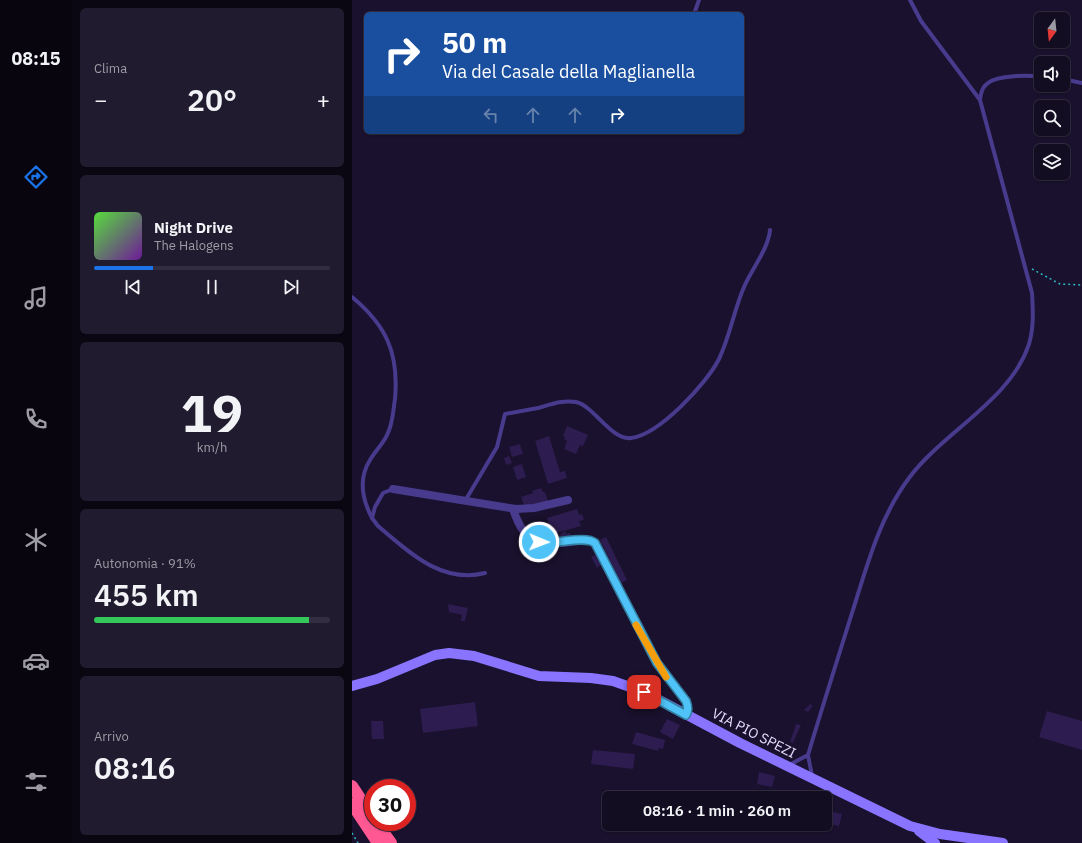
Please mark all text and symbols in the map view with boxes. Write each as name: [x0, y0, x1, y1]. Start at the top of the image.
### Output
north arrow: [1034, 12, 1070, 48]
map controls: [1034, 12, 1070, 180]
text: 50 m: [442, 24, 507, 61]
icon: right: [376, 28, 428, 80]
text: 08:15: [11, 47, 61, 70]
button: sound: [1034, 56, 1070, 92]
text: Clima: [94, 60, 127, 77]
text: Via del Casale della Maglianella: [442, 60, 695, 83]
text: 20°: [187, 80, 237, 119]
text: −: [94, 85, 107, 114]
text: +: [317, 85, 330, 114]
button: search: [1034, 100, 1070, 136]
icon: left: [480, 104, 502, 126]
icon: ahead: [522, 104, 544, 126]
icon: ahead: [564, 104, 586, 126]
icon: right: [606, 104, 628, 126]
button: layers: [1034, 144, 1070, 180]
icon: directions: [22, 163, 50, 191]
text: Night Drive: [154, 218, 233, 237]
text: The Halogens: [154, 237, 234, 254]
icon: previous: [122, 276, 144, 298]
icon: pause: [201, 276, 223, 298]
icon: next: [280, 276, 302, 298]
icon: music: [22, 284, 50, 312]
text: 19: [181, 379, 243, 446]
icon: phone: [22, 405, 50, 433]
text: km/h: [197, 439, 227, 456]
position arrow: [518, 521, 560, 563]
icon: climate: [22, 526, 50, 554]
text: Autonomia · 91%: [94, 555, 196, 572]
text: 455 km: [94, 575, 199, 614]
icon: car: [22, 647, 50, 675]
pin: [627, 675, 661, 709]
icon: arrive: [633, 681, 655, 703]
street label: VIA PIO SPEZI: [709, 704, 799, 762]
text: Arrivo: [94, 728, 129, 745]
text: 08:16: [94, 748, 176, 787]
icon: filters: [22, 768, 50, 796]
speed limit sign: 30: [364, 779, 416, 831]
text: 08:16 · 1 min · 260 m: [643, 801, 791, 820]

